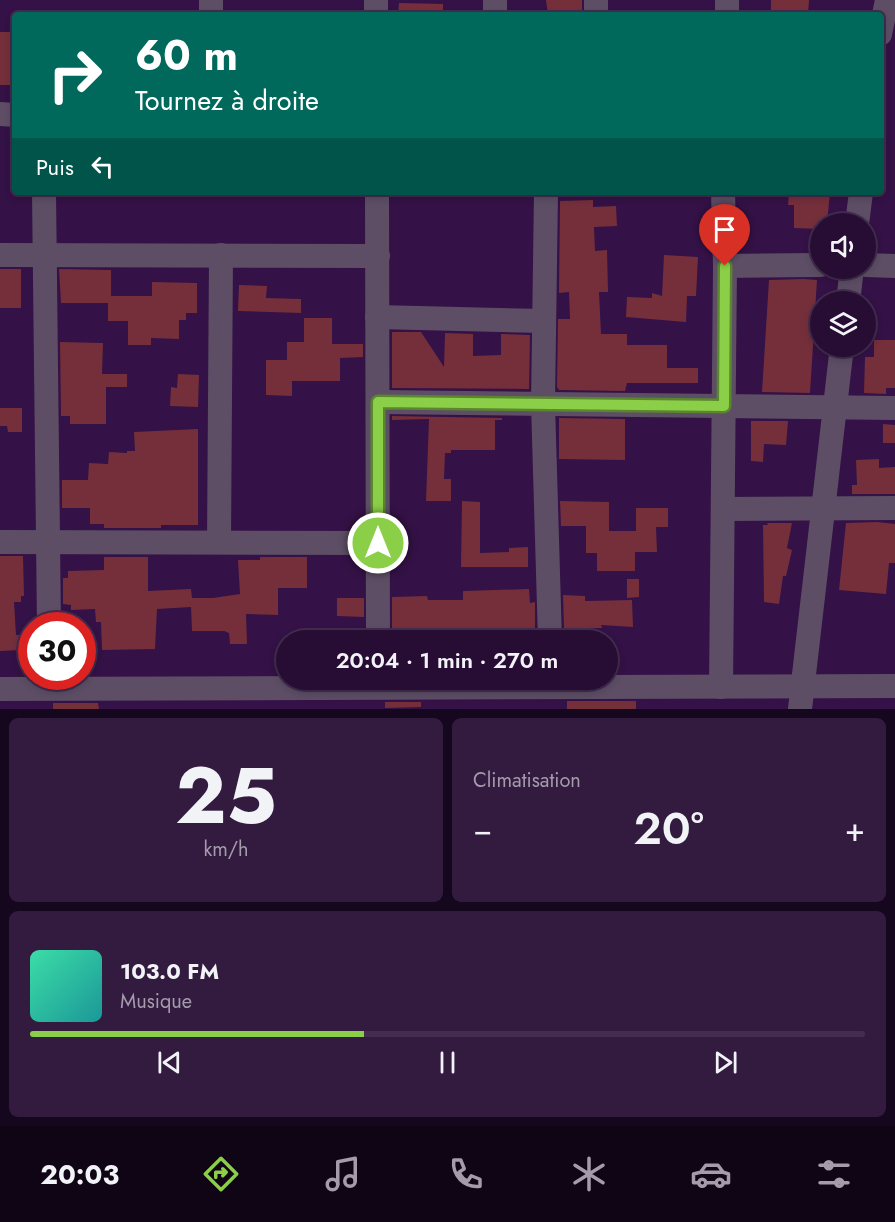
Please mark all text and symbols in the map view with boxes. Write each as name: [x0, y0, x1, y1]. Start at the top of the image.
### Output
text: 60 m: [135, 25, 238, 86]
icon: right: [36, 36, 114, 114]
text: Tournez à droite: [135, 81, 319, 120]
icon: left: [86, 150, 119, 183]
text: Puis: [36, 151, 74, 183]
pin: [699, 204, 750, 266]
icon: arrive: [708, 213, 741, 246]
map controls: [810, 213, 876, 357]
button: sound: [810, 213, 876, 279]
button: layers: [810, 291, 876, 357]
position arrow: [346, 511, 410, 575]
speed limit sign: 30: [18, 612, 96, 690]
text: 20:04 · 1 min · 270 m: [336, 644, 558, 676]
text: 25: [175, 740, 277, 852]
text: Climatisation: [473, 766, 581, 795]
text: 20°: [633, 796, 704, 861]
text: −: [473, 806, 492, 853]
text: +: [845, 806, 865, 853]
text: km/h: [203, 835, 249, 864]
text: 103.0 FM: [120, 955, 219, 987]
text: Musique: [120, 987, 192, 1016]
icon: previous: [153, 1046, 186, 1079]
icon: pause: [431, 1046, 464, 1079]
icon: next: [709, 1046, 742, 1079]
icon: directions: [200, 1153, 242, 1195]
icon: music: [322, 1153, 364, 1195]
icon: phone: [445, 1153, 487, 1195]
icon: climate: [568, 1153, 610, 1195]
icon: car: [690, 1153, 732, 1195]
icon: filters: [813, 1153, 855, 1195]
text: 20:03: [40, 1155, 119, 1194]

